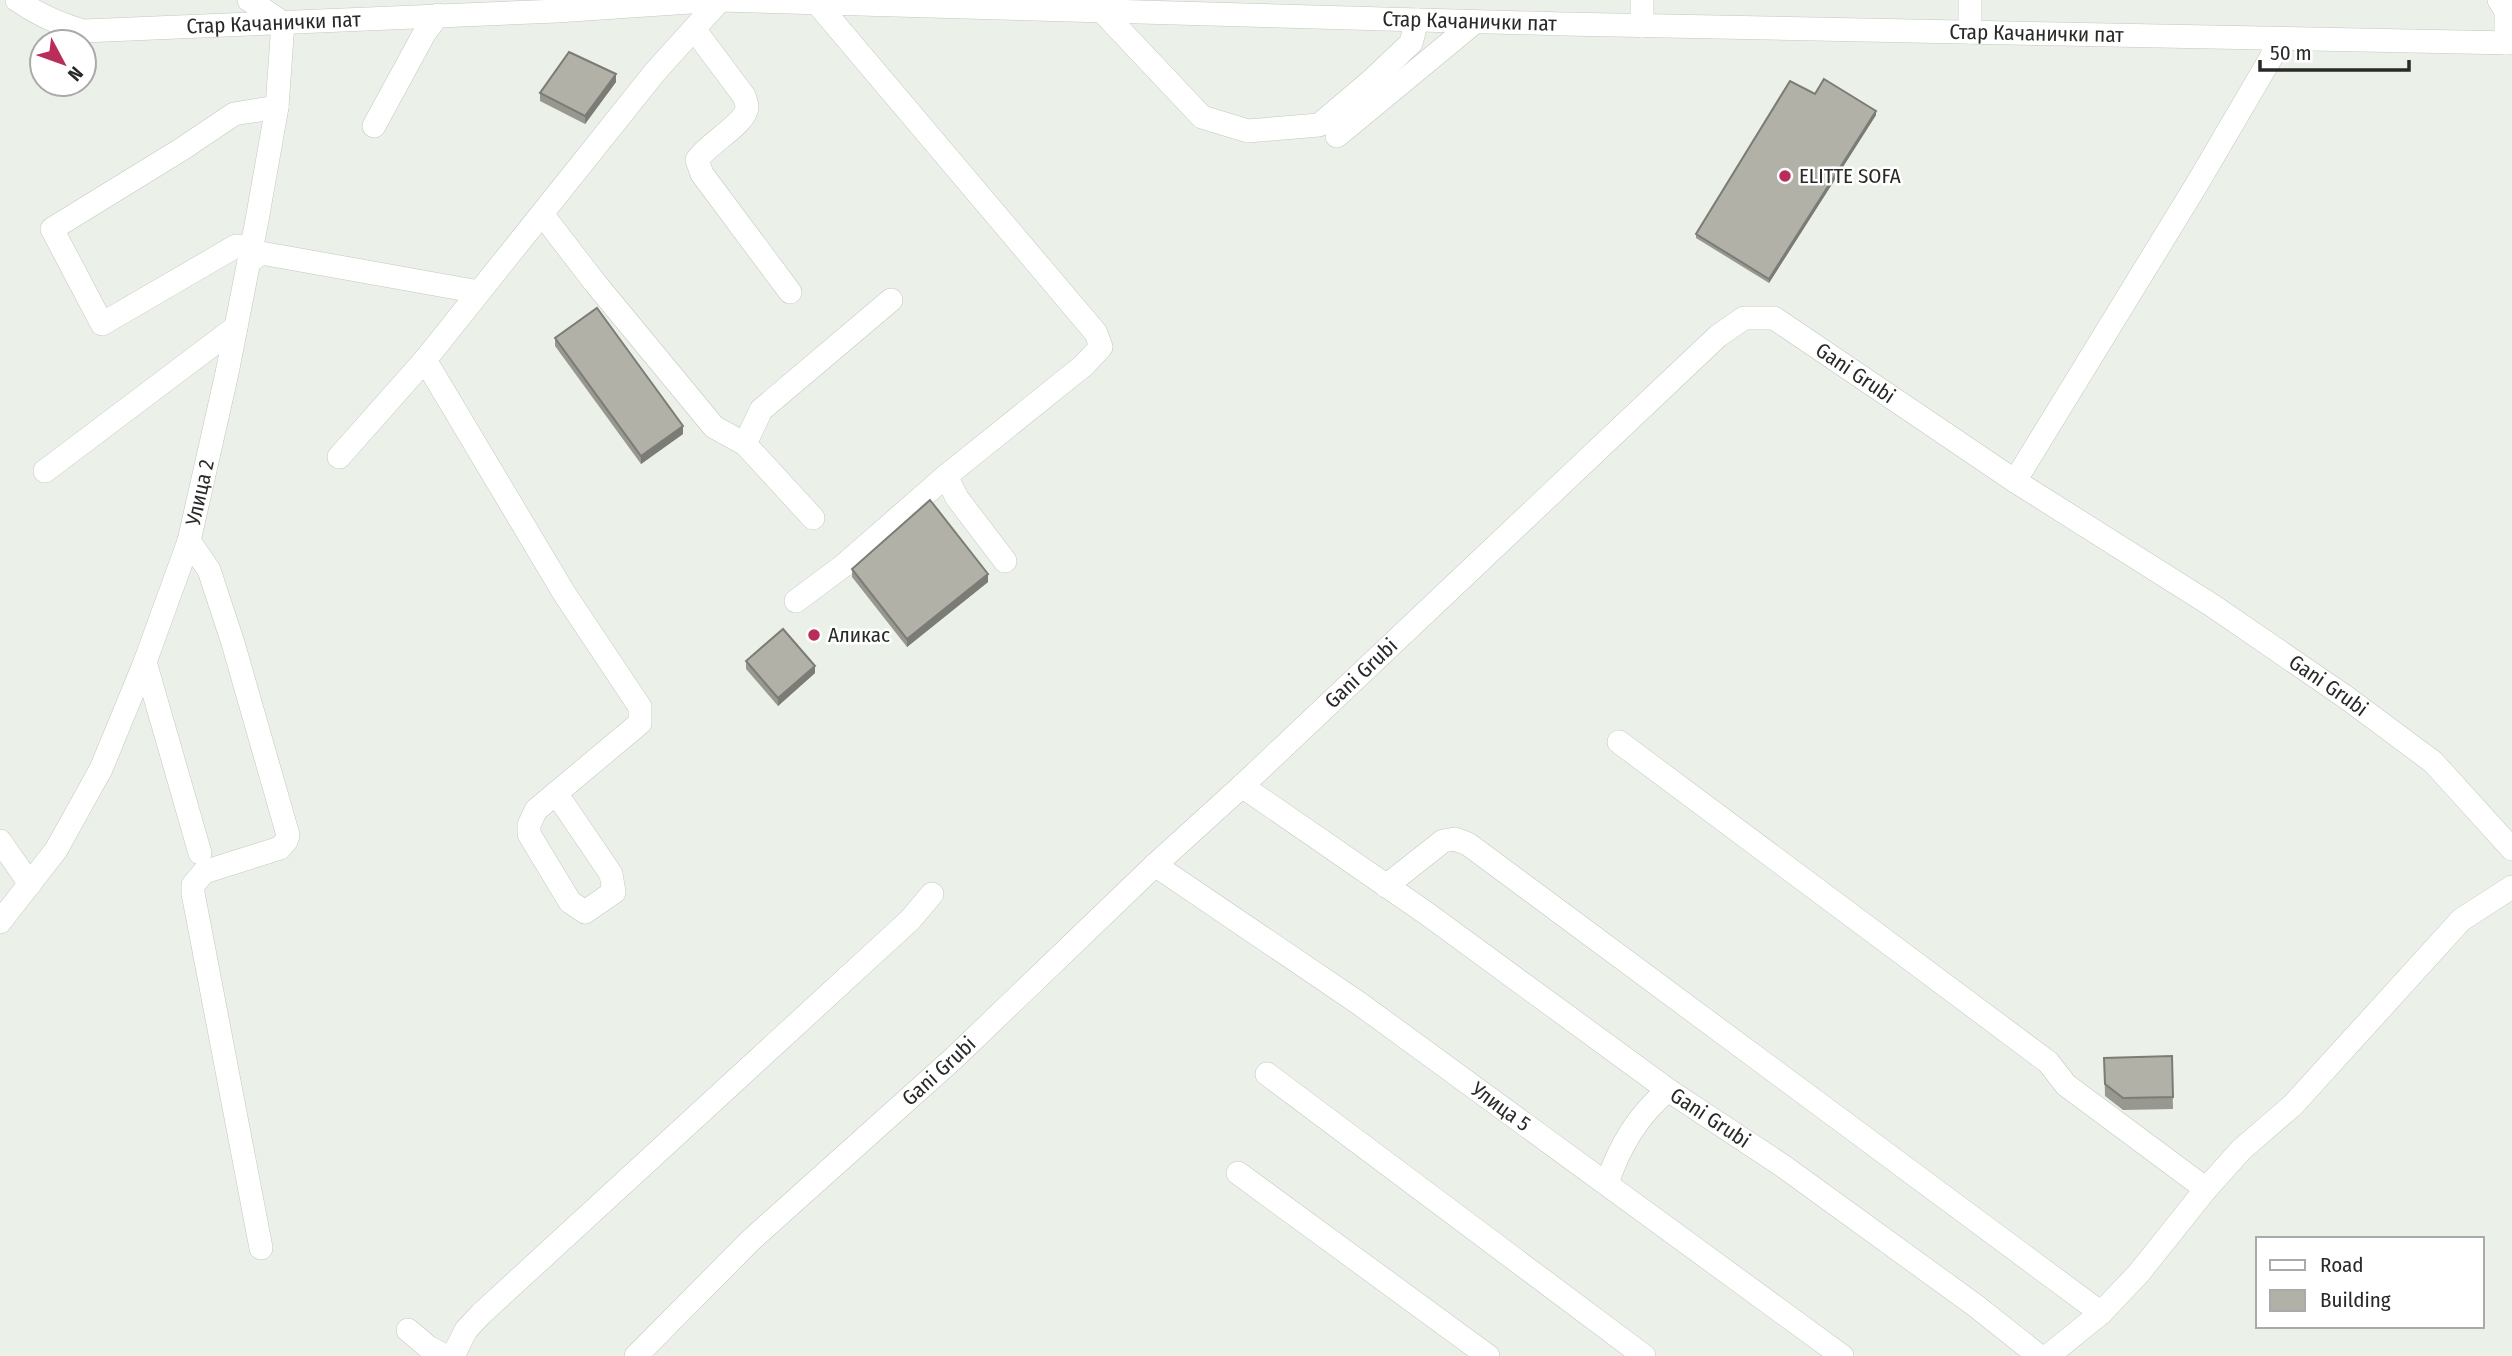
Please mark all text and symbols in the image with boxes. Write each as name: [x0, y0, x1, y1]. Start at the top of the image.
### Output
street label: Стар Качанички пат: [186, 6, 362, 40]
street label: Стар Качанички пат: [1382, 6, 1558, 37]
street label: Стар Качанички пат: [1949, 19, 2124, 48]
north arrow: [28, 28, 98, 98]
scale bar: [2260, 28, 2409, 72]
text: 50 m: [2270, 40, 2312, 66]
text: N: [63, 62, 88, 86]
place label: ELITTE SOFA: [1799, 163, 1901, 189]
marker: ELITTE SOFA: [1777, 168, 1793, 184]
street label: Gani Grubi: [1811, 337, 1900, 409]
street label: Улица 2: [180, 457, 220, 529]
place label: Аликас: [828, 622, 890, 648]
marker: Аликас: [806, 627, 822, 643]
street label: Gani Grubi: [1319, 633, 1403, 714]
street label: Gani Grubi: [2284, 649, 2373, 722]
street label: Gani Grubi: [897, 1031, 981, 1111]
street label: Улица 5: [1465, 1076, 1536, 1137]
street label: Gani Grubi: [1665, 1082, 1755, 1154]
legend: [2256, 1237, 2484, 1328]
text: Road: [2320, 1252, 2364, 1278]
text: Building: [2320, 1287, 2391, 1313]

